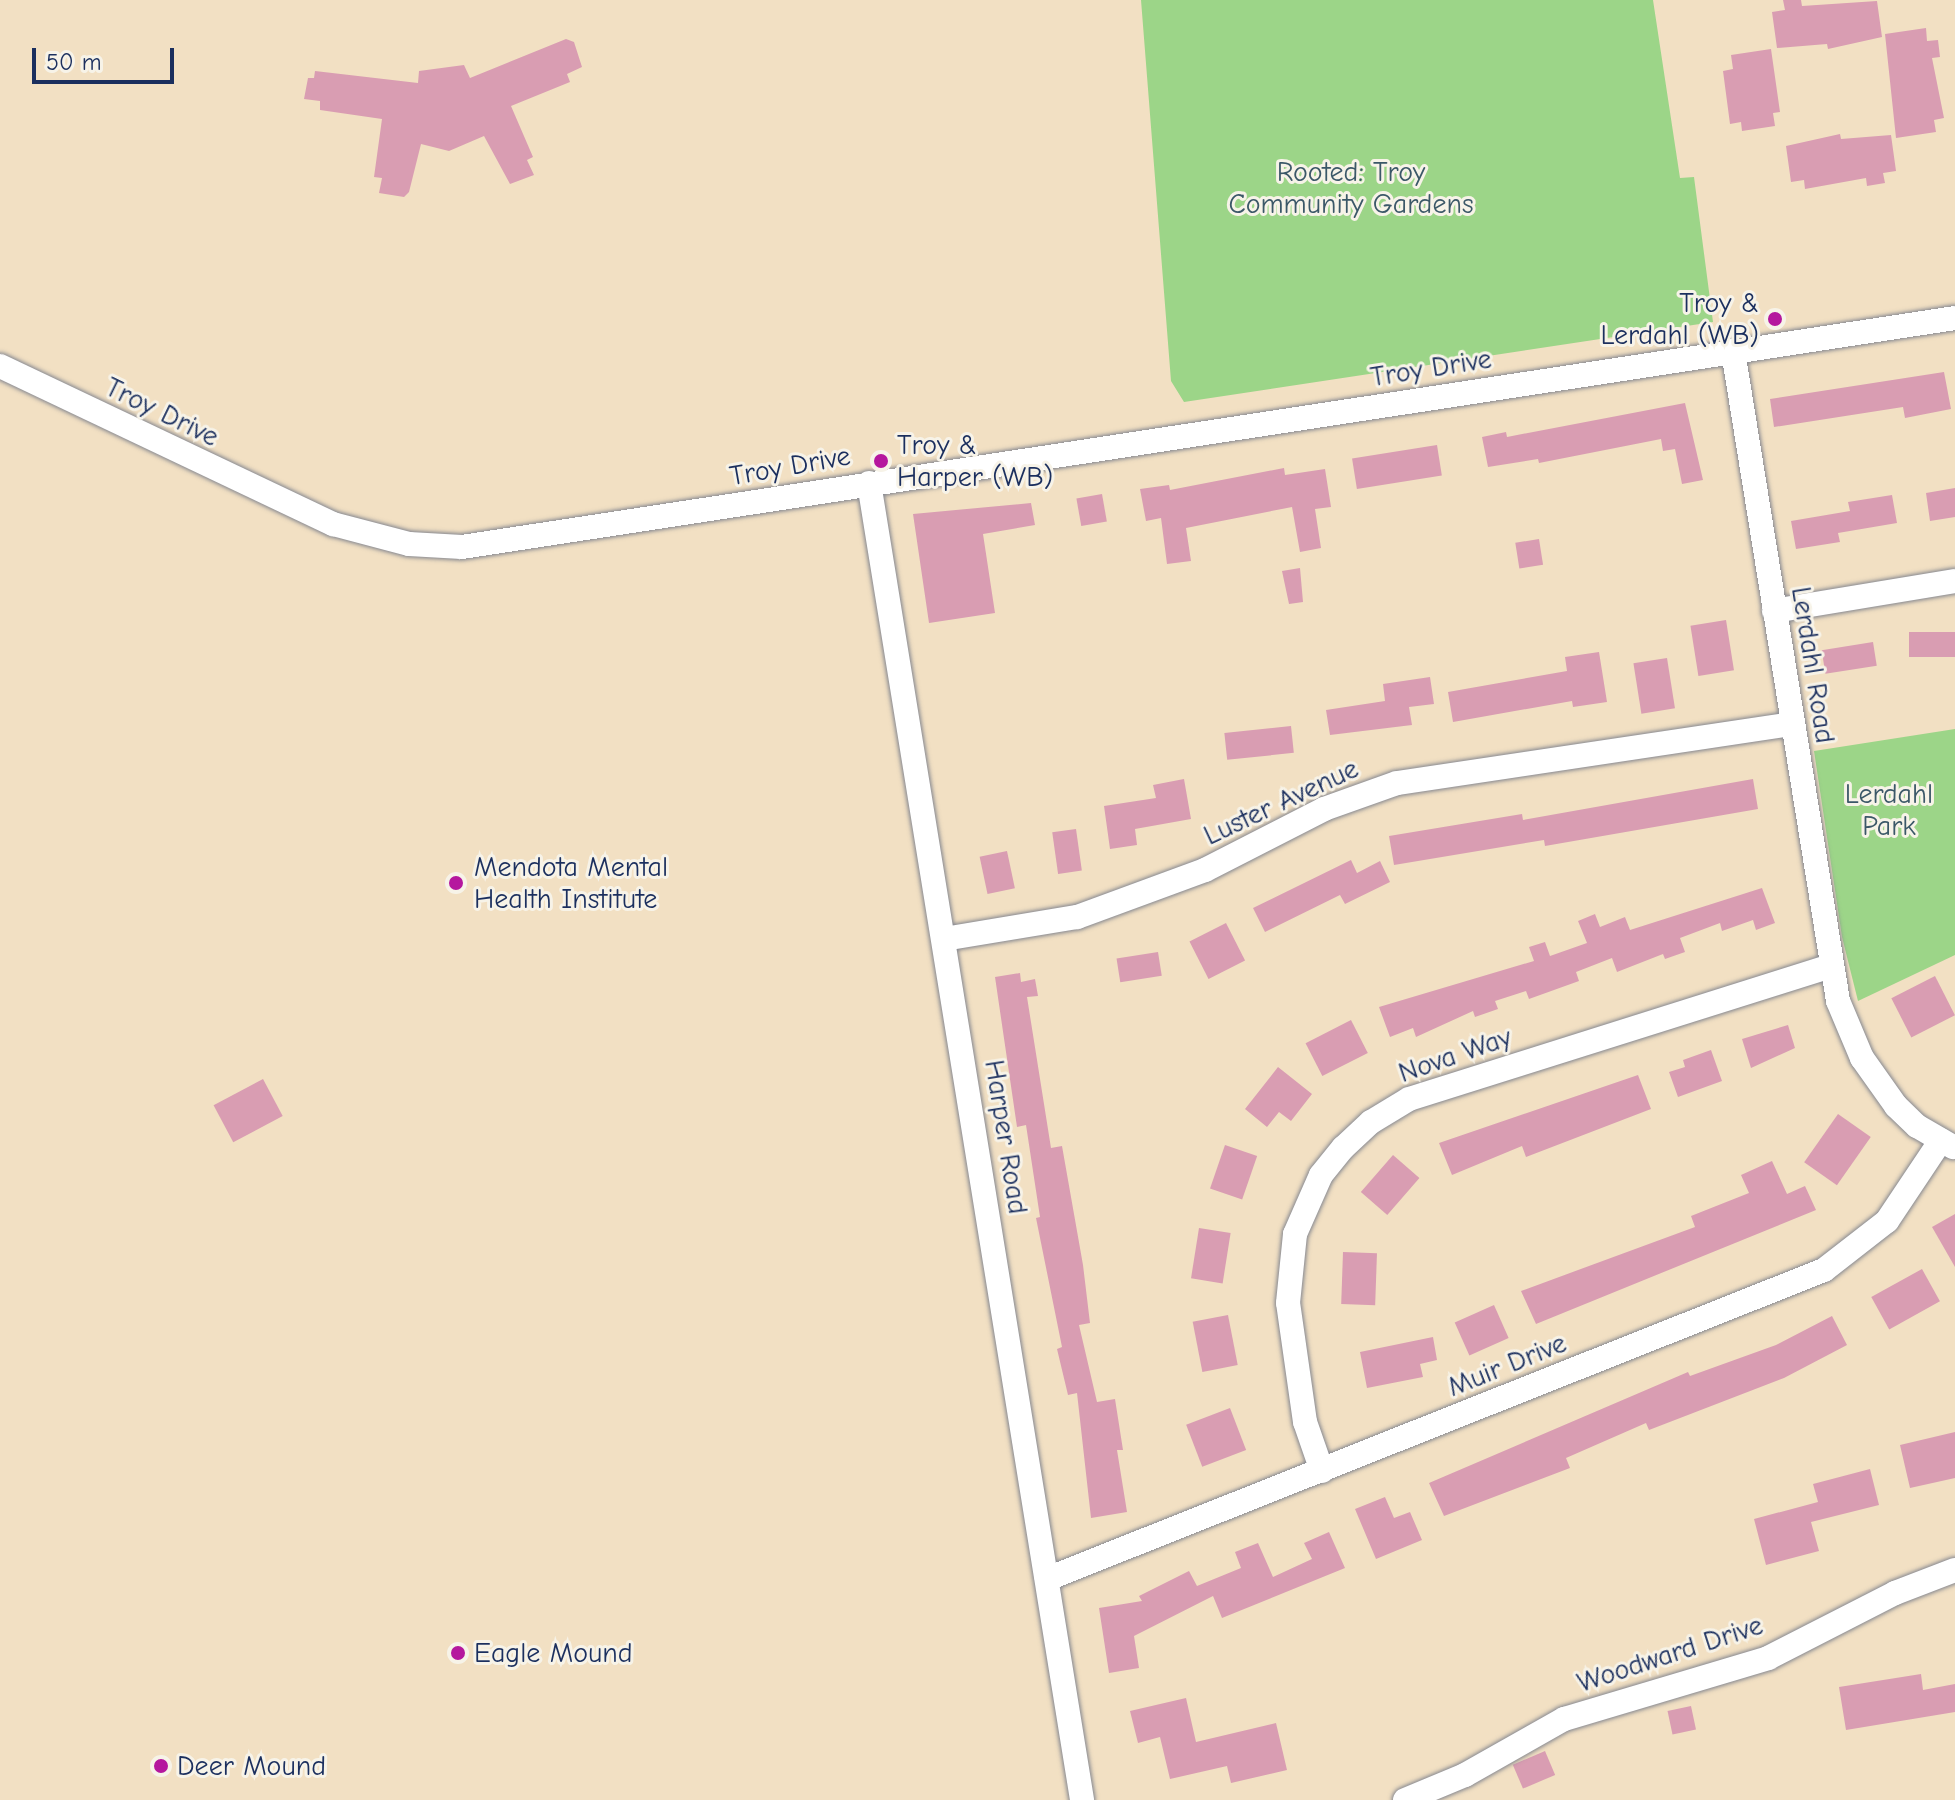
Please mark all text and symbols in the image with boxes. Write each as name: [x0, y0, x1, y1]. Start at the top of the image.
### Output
scale bar: [36, 32, 178, 82]
text: 50 m: [46, 48, 102, 76]
park label: Rooted: Troy Community Gardens: [1228, 155, 1474, 221]
place label: Troy & Lerdahl (WB): [1600, 286, 1759, 352]
marker: Troy & Lerdahl (WB): [1766, 310, 1784, 328]
street label: Troy Drive: [1368, 342, 1494, 394]
street label: Troy Drive: [100, 370, 224, 454]
place label: Troy & Harper (WB): [897, 428, 1053, 494]
street label: Troy Drive: [727, 439, 853, 493]
marker: Troy & Harper (WB): [872, 452, 890, 470]
street label: Lerdahl Road: [1784, 584, 1842, 746]
street label: Luster Avenue: [1198, 752, 1364, 852]
park label: Lerdahl Park: [1845, 777, 1933, 843]
place label: Mendota Mental Health Institute: [474, 850, 668, 916]
marker: Mendota Mental Health Institute: [445, 872, 467, 894]
street label: Nova Way: [1394, 1020, 1516, 1090]
street label: Harper Road: [977, 1058, 1035, 1216]
street label: Muir Drive: [1443, 1326, 1571, 1404]
street label: Woodward Drive: [1573, 1608, 1767, 1700]
place label: Eagle Mound: [474, 1636, 633, 1670]
marker: Eagle Mound: [449, 1644, 467, 1662]
place label: Deer Mound: [177, 1749, 326, 1783]
marker: Deer Mound: [152, 1757, 170, 1775]

